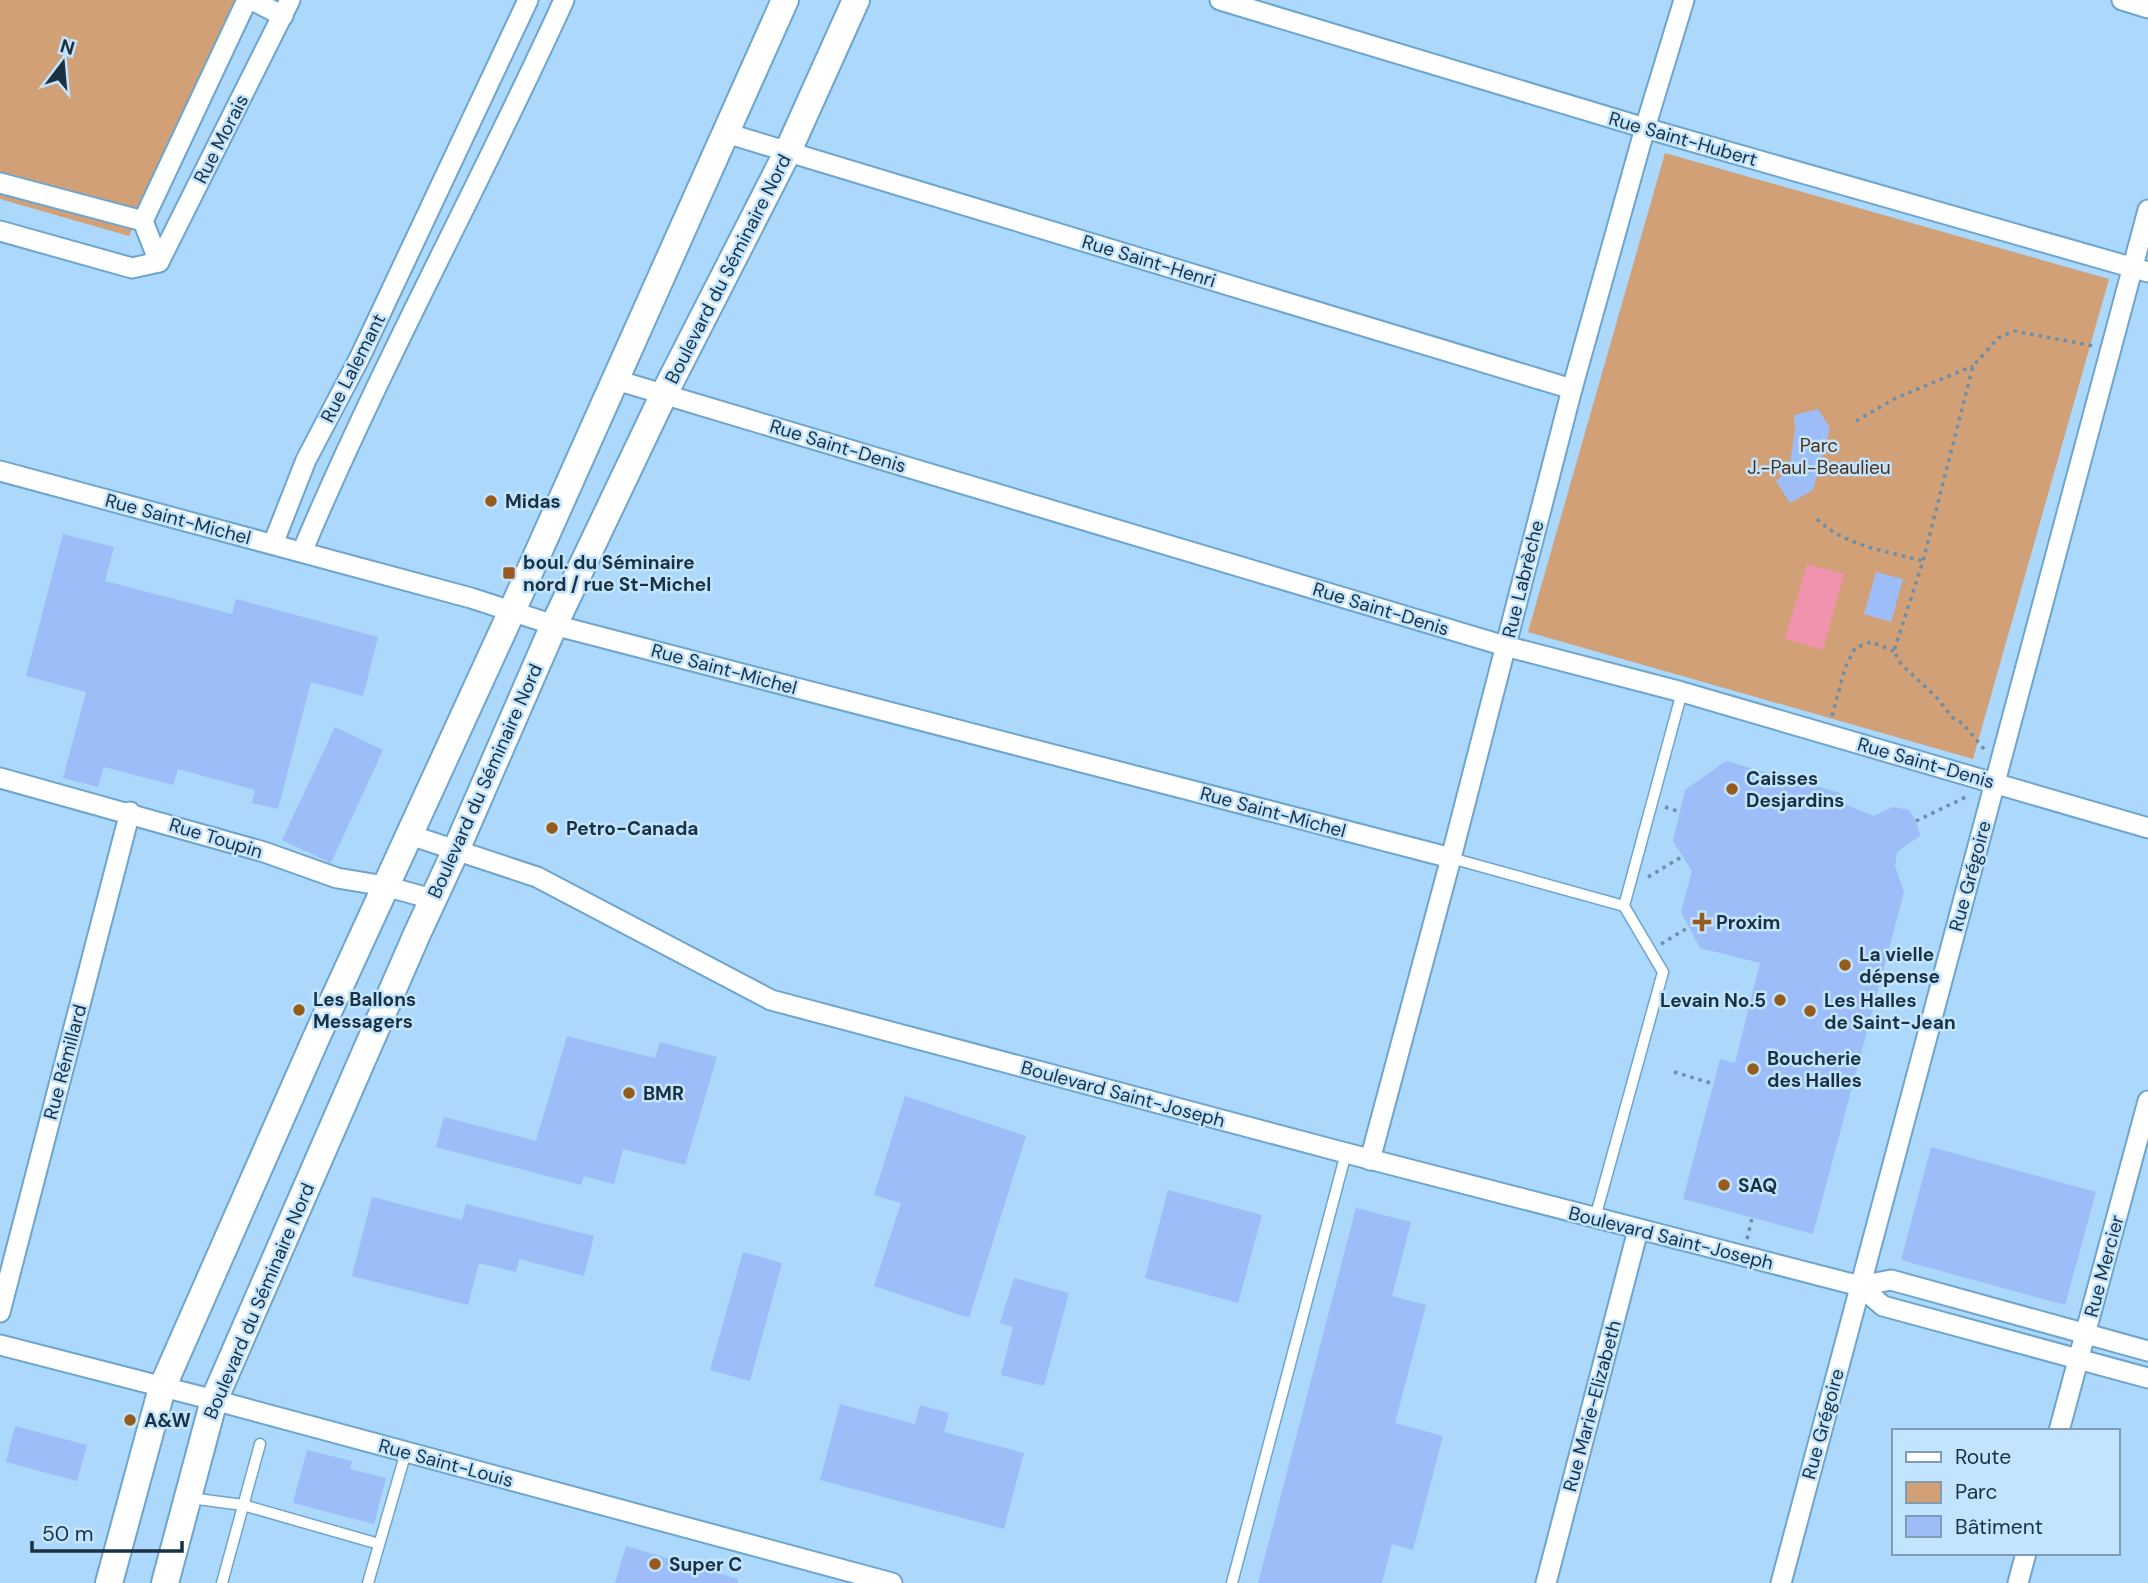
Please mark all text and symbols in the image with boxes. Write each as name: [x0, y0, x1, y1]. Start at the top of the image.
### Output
north arrow: [28, 28, 98, 98]
text: N: [57, 33, 78, 61]
street label: Rue Morais: [188, 90, 254, 188]
street label: Rue Saint-Hubert: [1606, 106, 1760, 172]
street label: Boulevard du Séminaire Nord: [659, 150, 797, 388]
street label: Rue Saint-Henri: [1079, 229, 1219, 293]
street label: Rue Lalemant: [315, 309, 391, 427]
street label: Rue Saint-Denis: [767, 413, 909, 479]
park label: Parc J.-Paul-Beaulieu: [1747, 433, 1891, 480]
street label: Rue Saint-Michel: [102, 488, 254, 550]
place label: Midas: [505, 489, 561, 514]
marker: Midas: [483, 493, 499, 509]
street label: Rue Labrèche: [1496, 518, 1550, 640]
place label: boul. du Séminaire nord / rue St-Michel: [523, 550, 711, 597]
marker: boul. du Séminaire nord / rue St-Michel: [501, 565, 517, 581]
street label: Rue Saint-Denis: [1310, 576, 1452, 642]
street label: Rue Saint-Michel: [648, 638, 800, 700]
street label: Boulevard du Séminaire Nord: [422, 660, 548, 902]
street label: Rue Saint-Denis: [1855, 731, 1997, 795]
place label: Caisses Desjardins: [1746, 766, 1844, 813]
street label: Rue Saint-Michel: [1197, 781, 1349, 843]
marker: Caisses Desjardins: [1724, 781, 1740, 797]
street label: Rue Toupin: [166, 812, 266, 864]
place label: Petro-Canada: [566, 816, 698, 841]
street label: Rue Grégoire: [1943, 818, 1997, 934]
marker: Petro-Canada: [544, 820, 560, 836]
place label: Proxim: [1716, 910, 1780, 935]
marker: Proxim: [1694, 914, 1710, 930]
place label: La vielle dépense: [1859, 942, 1940, 989]
marker: La vielle dépense: [1837, 957, 1853, 973]
place label: Les Ballons Messagers: [313, 987, 416, 1034]
place label: Levain No.5: [1660, 988, 1766, 1013]
place label: Les Halles de Saint-Jean: [1824, 988, 1956, 1035]
marker: Levain No.5: [1772, 992, 1788, 1008]
street label: Rue Rémillard: [38, 1002, 92, 1122]
marker: Les Ballons Messagers: [291, 1002, 307, 1018]
marker: Les Halles de Saint-Jean: [1802, 1003, 1818, 1019]
place label: Boucherie des Halles: [1767, 1046, 1862, 1093]
street label: Boulevard Saint-Joseph: [1018, 1055, 1228, 1133]
marker: Boucherie des Halles: [1745, 1061, 1761, 1077]
place label: BMR: [643, 1081, 684, 1106]
marker: BMR: [621, 1085, 637, 1101]
place label: SAQ: [1738, 1173, 1777, 1198]
marker: SAQ: [1716, 1177, 1732, 1193]
street label: Boulevard du Séminaire Nord: [198, 1179, 320, 1423]
street label: Boulevard Saint-Joseph: [1566, 1200, 1776, 1276]
street label: Rue Mercier: [2078, 1212, 2130, 1320]
street label: Rue Marie-Elizabeth: [1557, 1318, 1627, 1494]
street label: Rue Grégoire: [1796, 1366, 1850, 1482]
place label: A&W: [144, 1408, 191, 1433]
marker: A&W: [122, 1412, 138, 1428]
legend: [1892, 1429, 2120, 1555]
street label: Rue Saint-Louis: [376, 1433, 516, 1493]
text: Route: [1955, 1443, 2011, 1471]
text: Parc: [1955, 1478, 1998, 1506]
scale bar: [32, 1510, 182, 1554]
text: Bâtiment: [1955, 1513, 2043, 1541]
text: 50 m: [42, 1520, 93, 1548]
place label: Super C: [669, 1552, 742, 1577]
marker: Super C: [647, 1556, 663, 1572]

